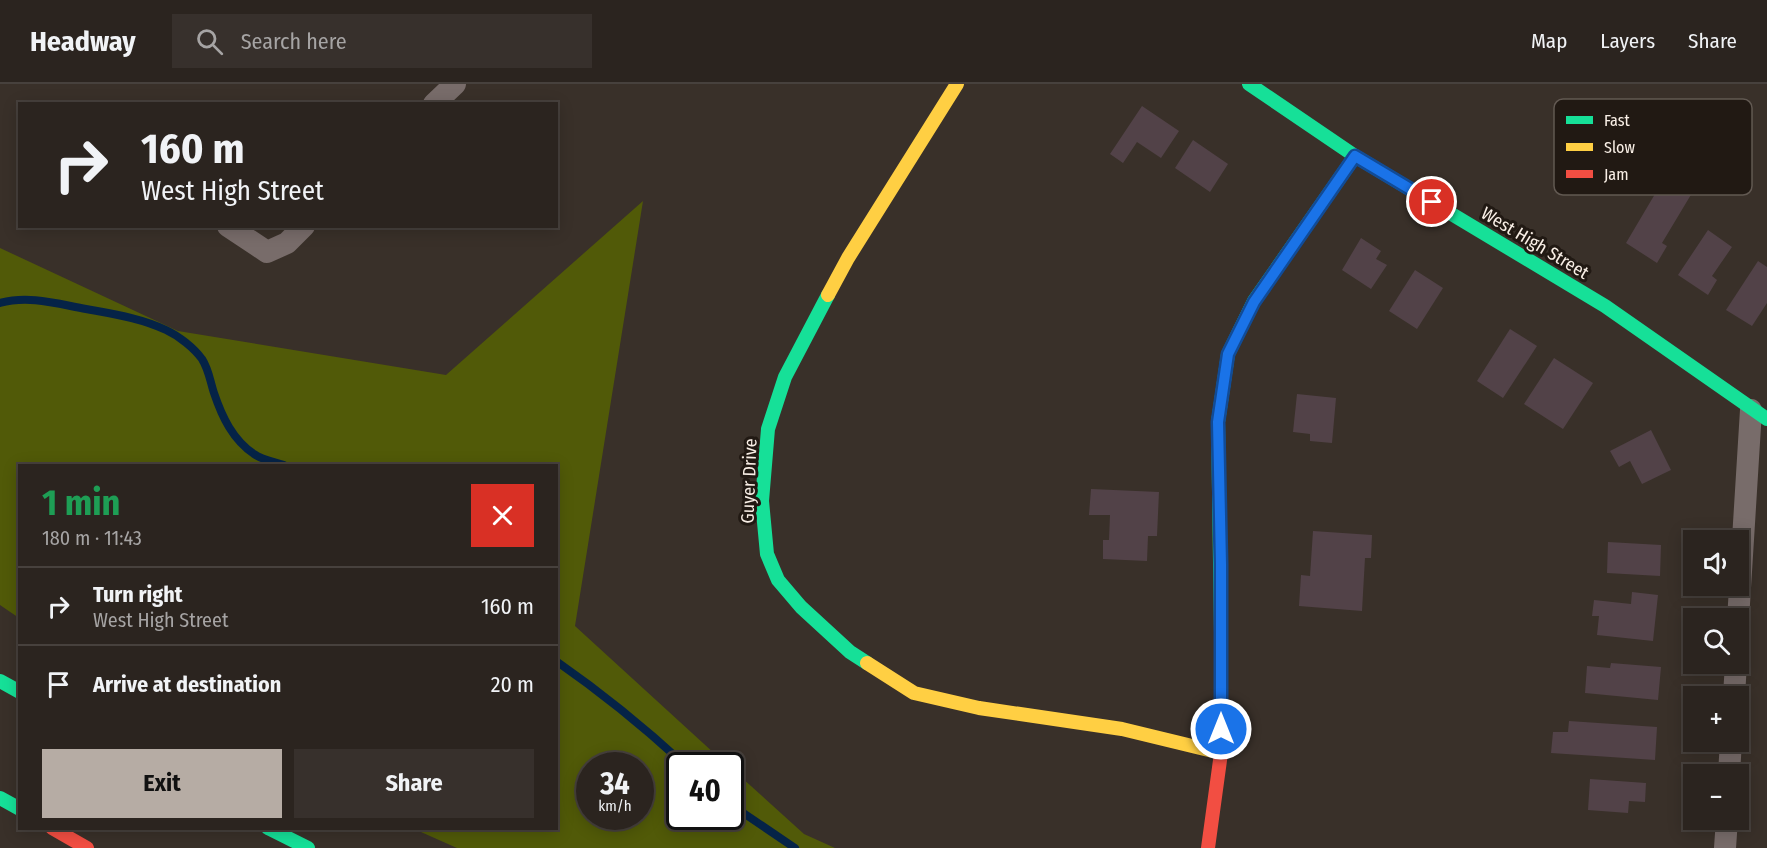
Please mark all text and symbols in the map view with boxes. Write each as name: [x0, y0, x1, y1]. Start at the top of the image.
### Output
search box: [172, 14, 592, 68]
text: Headway: [30, 25, 136, 58]
icon: search: [193, 25, 226, 58]
text: Search here: [241, 28, 347, 55]
text: Map: [1531, 28, 1567, 54]
text: Layers: [1600, 28, 1655, 54]
text: Share: [1688, 28, 1737, 54]
legend: [1554, 99, 1752, 195]
text: Fast: [1604, 111, 1631, 130]
text: 160 m: [141, 124, 244, 174]
icon: right: [42, 126, 120, 204]
text: Slow: [1604, 138, 1635, 157]
text: Jam: [1604, 165, 1629, 184]
text: West High Street: [141, 175, 324, 207]
pin: [1406, 176, 1457, 227]
icon: arrive: [1415, 185, 1448, 218]
street label: West High Street: [1477, 202, 1593, 284]
street label: Guyer Drive: [737, 438, 761, 524]
text: 1 min: [42, 481, 120, 525]
button: close: [471, 484, 534, 547]
text: 180 m · 11:43: [42, 526, 142, 550]
map controls: [1683, 530, 1749, 830]
button: sound: [1683, 530, 1749, 596]
text: Turn right: [93, 581, 182, 608]
icon: right: [42, 590, 75, 623]
text: 160 m: [481, 593, 534, 620]
text: West High Street: [93, 608, 228, 632]
button: search: [1683, 608, 1749, 674]
icon: arrive: [42, 668, 75, 701]
text: Arrive at destination: [93, 671, 281, 698]
text: 20 m: [491, 671, 534, 698]
button: +: [1683, 686, 1749, 752]
position arrow: [1189, 697, 1253, 761]
button: Exit: [42, 749, 282, 818]
button: Share: [294, 749, 534, 818]
speed limit sign: 40: [666, 752, 744, 830]
button: −: [1683, 764, 1749, 830]
text: 34: [600, 766, 630, 802]
text: km/h: [598, 797, 632, 815]

